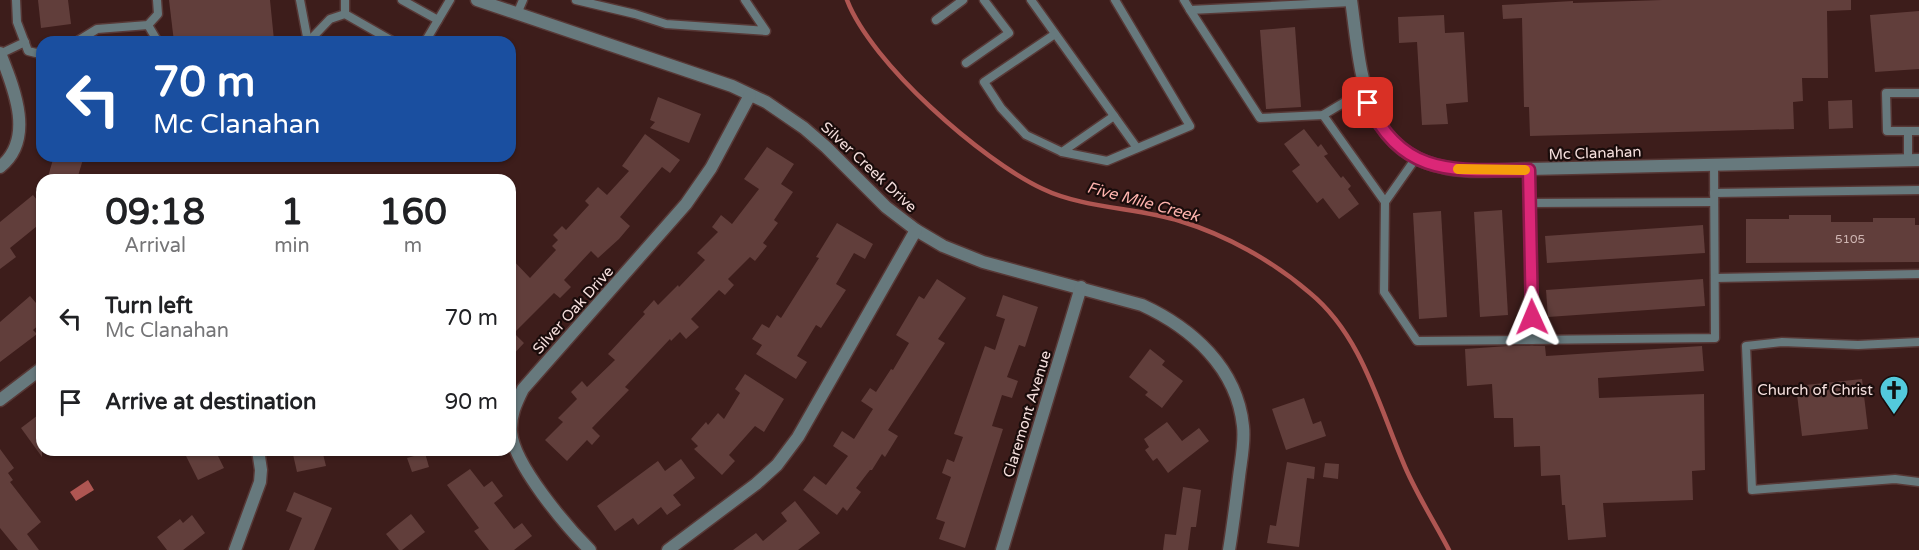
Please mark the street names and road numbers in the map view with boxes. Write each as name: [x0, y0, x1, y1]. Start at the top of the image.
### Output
street label: Silver Creek Drive: [817, 118, 921, 216]
street label: Mc Clanahan: [1548, 142, 1642, 164]
street label: Silver Oak Drive: [529, 262, 617, 358]
street label: Claremont Avenue: [999, 348, 1055, 480]

